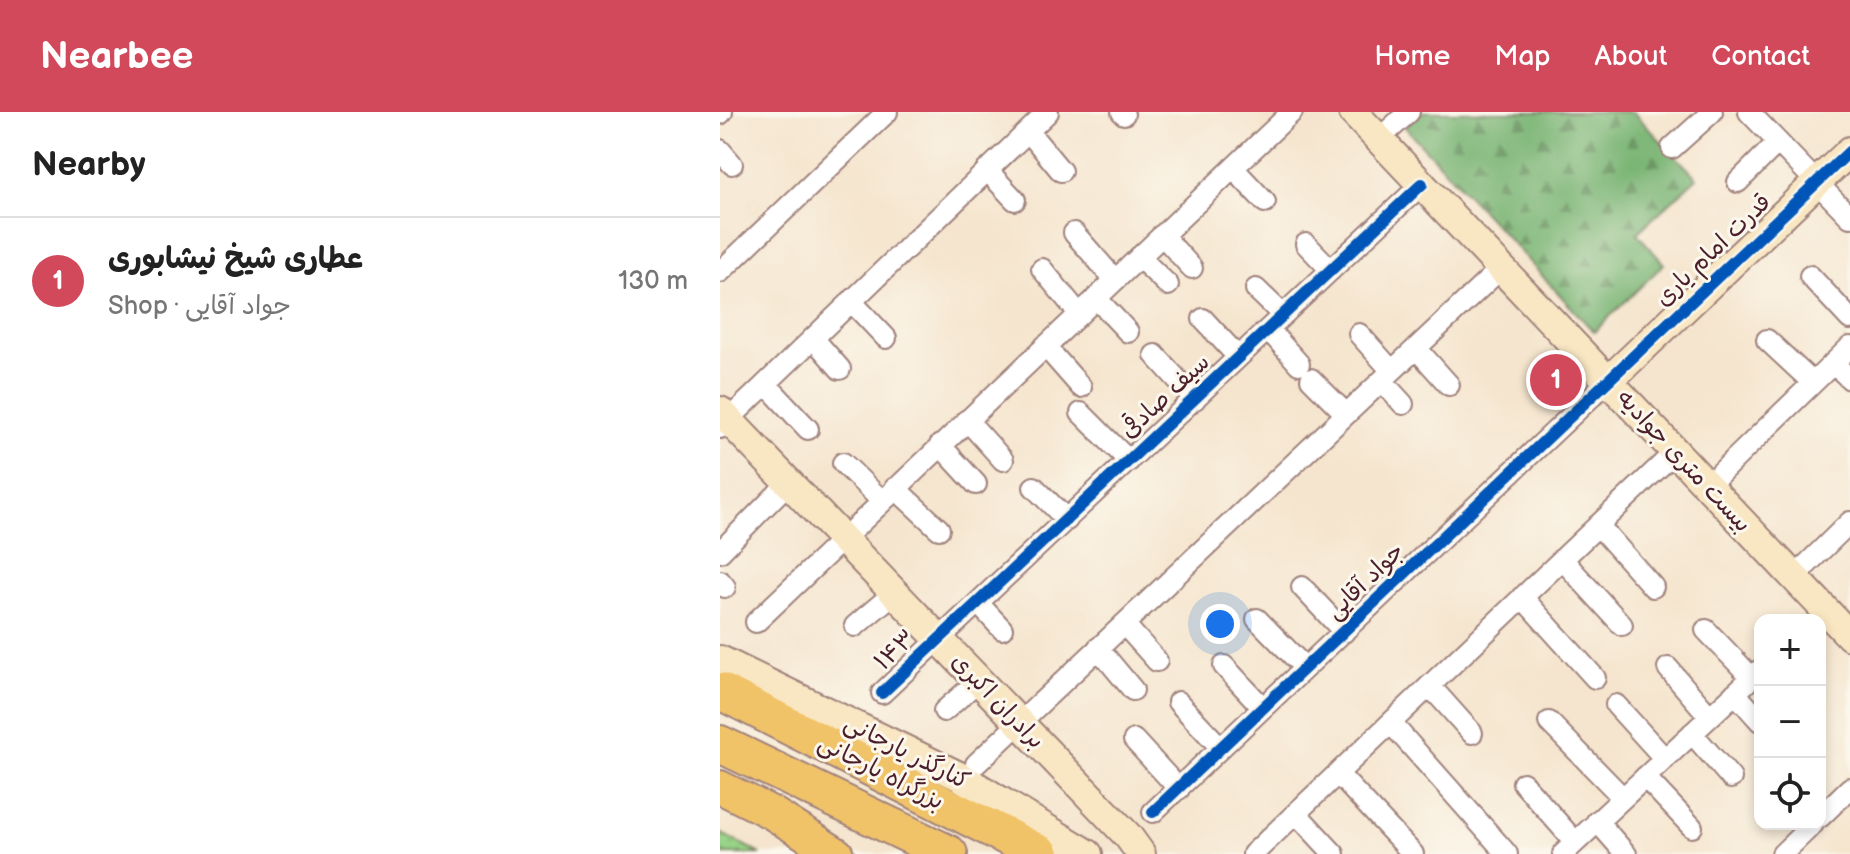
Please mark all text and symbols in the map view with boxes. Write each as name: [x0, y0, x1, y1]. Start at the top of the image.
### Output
text: Nearbee: [40, 34, 193, 79]
text: Home: [1374, 40, 1450, 73]
text: Map: [1494, 40, 1551, 73]
text: About: [1595, 40, 1667, 73]
text: Contact: [1711, 40, 1810, 73]
text: Nearby: [32, 144, 146, 185]
street label: قدرت امام یاری: [1649, 187, 1779, 315]
text: عطاری شیخ نیشابوری: [108, 241, 363, 277]
text: 1: [53, 266, 63, 297]
text: 130 m: [618, 266, 688, 297]
text: Shop · جواد آقایی: [108, 291, 291, 322]
street label: سیف صادقی: [1114, 347, 1216, 445]
pin: 1: [1530, 350, 1582, 410]
street label: بیست متری جوادیه: [1611, 384, 1757, 538]
street label: جواد آقایی: [1320, 537, 1410, 625]
your location: [1200, 604, 1240, 644]
map controls: [1754, 614, 1826, 830]
button: +: [1754, 614, 1826, 686]
street label: ۱۴۳: [868, 624, 922, 676]
street label: برادران اکبری: [945, 647, 1051, 755]
button: −: [1754, 686, 1826, 758]
street label: کنارگذر یارجانی: [839, 708, 975, 796]
street label: بزرگراه یارجانی: [813, 728, 949, 816]
button: locate: [1754, 758, 1826, 830]

